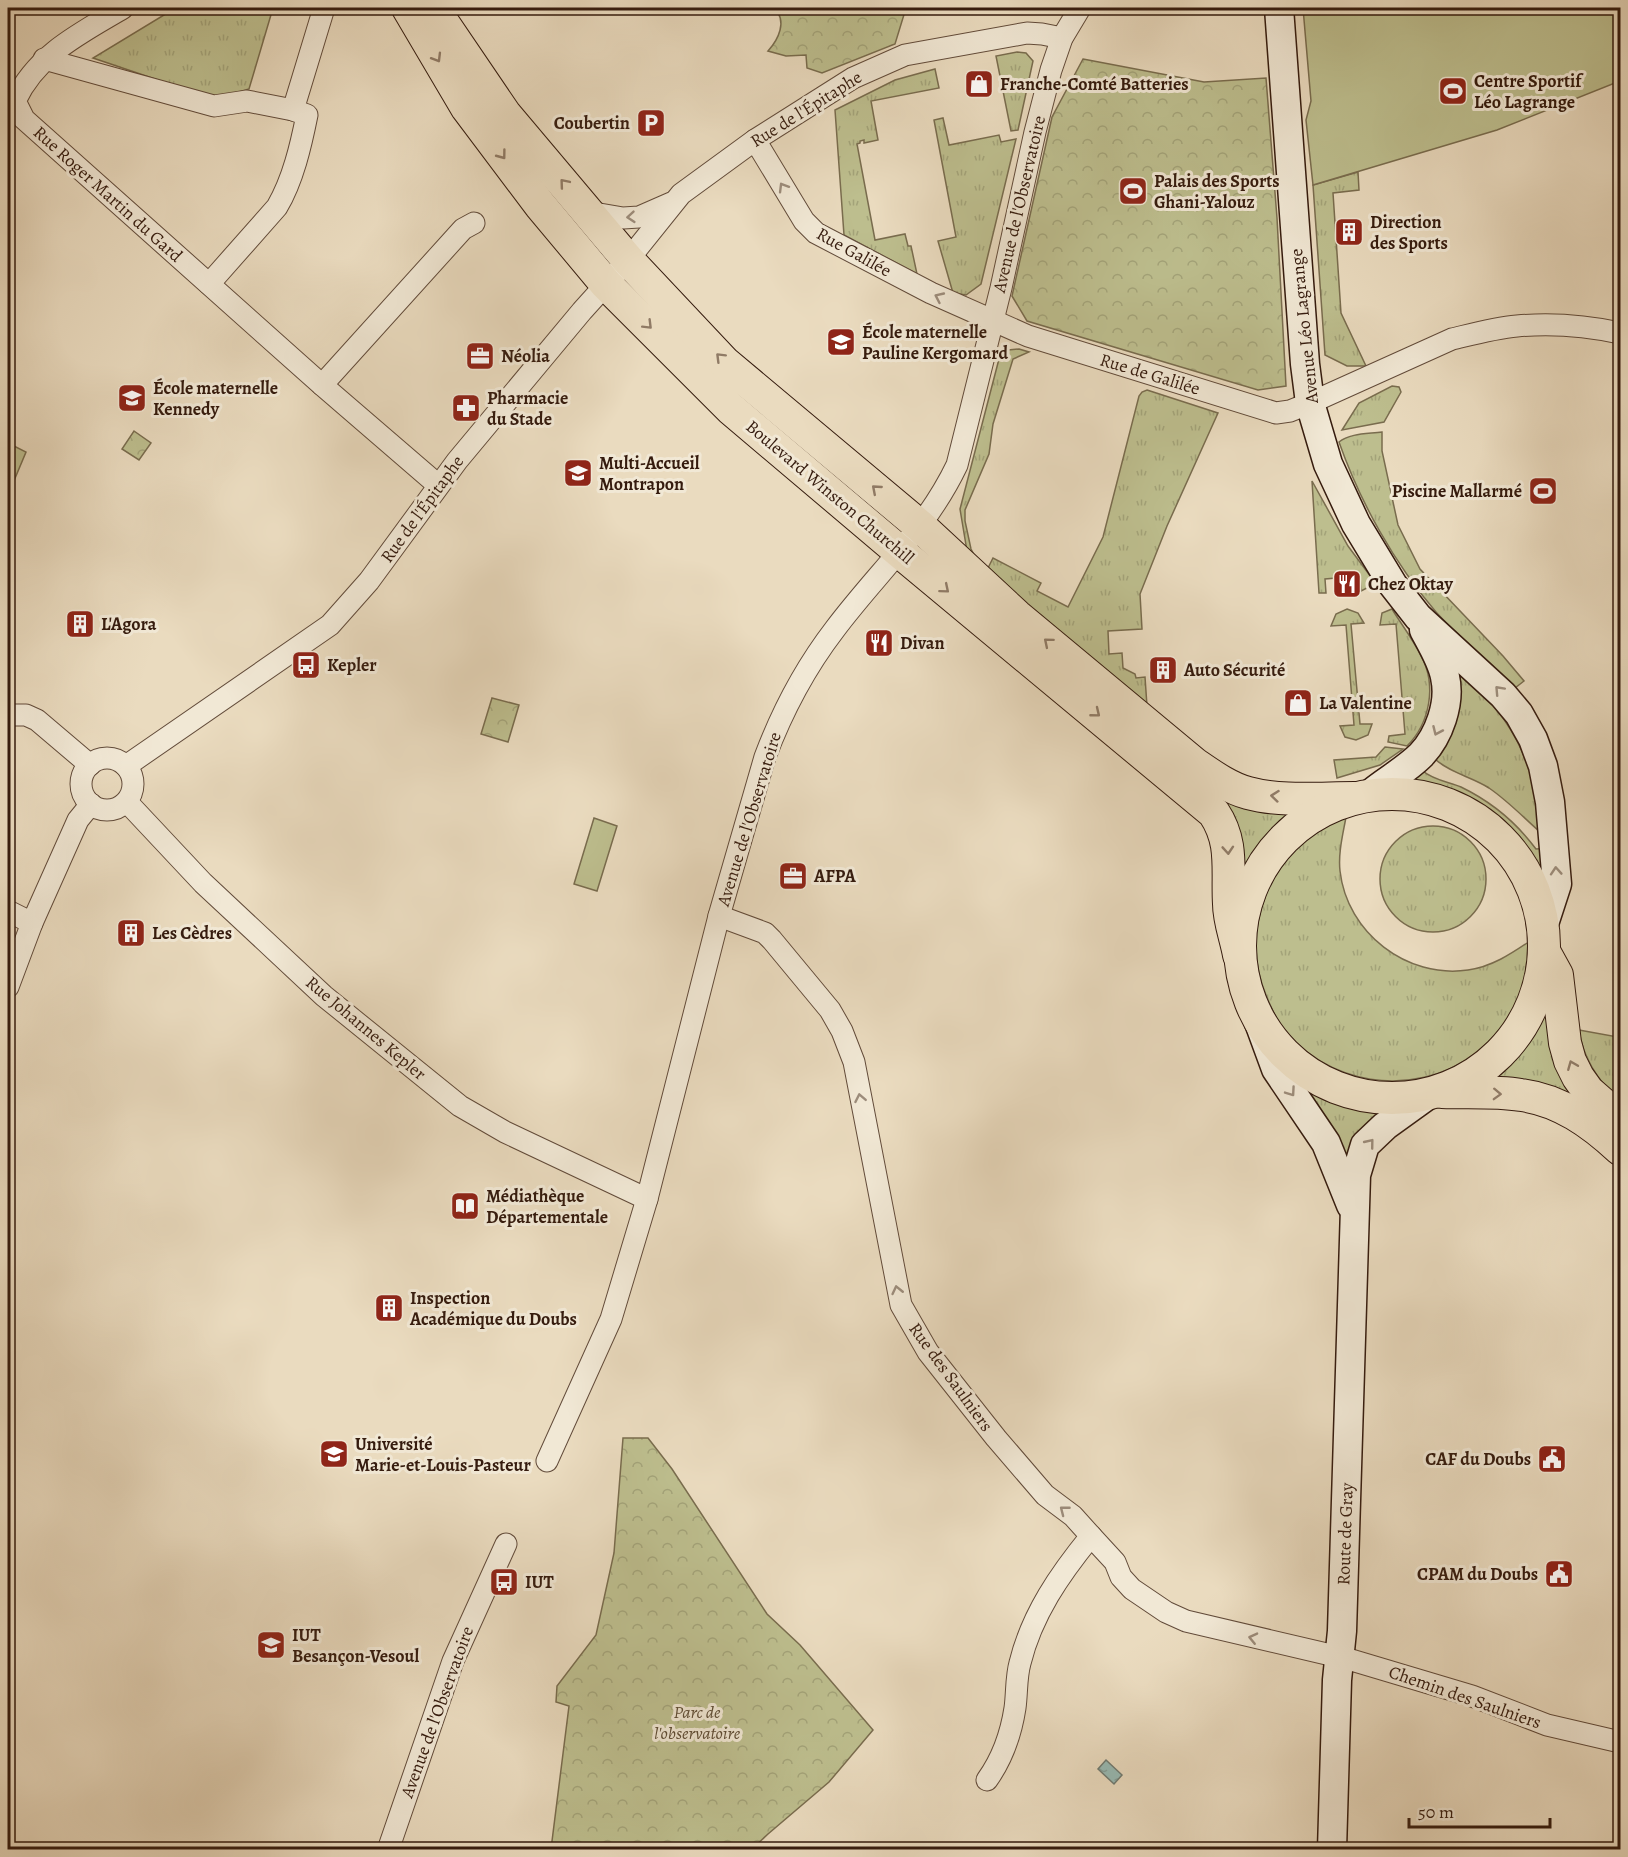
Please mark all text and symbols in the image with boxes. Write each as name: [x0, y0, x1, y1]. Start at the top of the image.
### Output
one-way arrow: [429, 52, 441, 62]
street label: Rue de l'Épitaphe: [746, 65, 866, 153]
shop icon: Franche-Comté Batteries: [963, 68, 995, 100]
place label: Centre Sportif Léo Lagrange: [1474, 69, 1584, 114]
place label: Franche-Comté Batteries: [1000, 72, 1189, 96]
sports icon: Centre Sportif Léo Lagrange: [1437, 75, 1469, 107]
parking icon: Coubertin: [635, 107, 667, 139]
place label: Coubertin: [554, 111, 630, 135]
street label: Avenue de l'Observatoire: [987, 113, 1051, 296]
street label: Rue Roger Martin du Gard: [28, 120, 188, 268]
one-way arrow: [495, 148, 506, 159]
place label: Palais des Sports Ghani-Yalouz: [1154, 169, 1280, 214]
sports icon: Palais des Sports Ghani-Yalouz: [1117, 175, 1149, 207]
one-way arrow: [560, 179, 571, 190]
one-way arrow: [779, 183, 791, 193]
one-way arrow: [626, 210, 635, 223]
place label: Direction des Sports: [1370, 210, 1448, 255]
building icon: Direction des Sports: [1333, 216, 1365, 248]
street label: Rue Galilée: [812, 222, 896, 282]
street label: Avenue Léo Lagrange: [1284, 247, 1324, 406]
one-way arrow: [934, 292, 945, 304]
one-way arrow: [640, 318, 651, 329]
place label: École maternelle Pauline Kergomard: [862, 320, 1008, 365]
school or university icon: École maternelle Pauline Kergomard: [825, 326, 857, 358]
office icon: Néolia: [464, 340, 496, 372]
place label: Néolia: [501, 344, 550, 368]
street label: Rue de Galilée: [1097, 347, 1203, 401]
one-way arrow: [717, 354, 728, 365]
place label: École maternelle Kennedy: [153, 376, 278, 421]
school or university icon: École maternelle Kennedy: [116, 382, 148, 414]
place label: Pharmacie du Stade: [487, 386, 568, 431]
pharmacy icon: Pharmacie du Stade: [450, 392, 482, 424]
street label: Boulevard Winston Churchill: [741, 414, 920, 570]
street label: Rue de l'Épitaphe: [375, 450, 469, 568]
place label: Multi-Accueil Montrapon: [599, 451, 700, 496]
school or university icon: Multi-Accueil Montrapon: [562, 457, 594, 489]
sports icon: Piscine Mallarmé: [1527, 475, 1559, 507]
place label: Piscine Mallarmé: [1392, 479, 1522, 503]
one-way arrow: [872, 485, 883, 496]
restaurant icon: Chez Oktay: [1331, 568, 1363, 600]
place label: Chez Oktay: [1368, 572, 1453, 596]
one-way arrow: [938, 582, 949, 593]
building icon: L'Agora: [64, 608, 96, 640]
place label: L'Agora: [101, 612, 157, 636]
restaurant icon: Divan: [863, 627, 895, 659]
place label: Divan: [900, 631, 945, 655]
one-way arrow: [1044, 638, 1055, 649]
bus stop icon: Kepler: [290, 649, 322, 681]
place label: Kepler: [327, 653, 377, 677]
building icon: Auto Sécurité: [1147, 654, 1179, 686]
place label: Auto Sécurité: [1183, 658, 1285, 682]
one-way arrow: [1495, 686, 1506, 697]
shop icon: La Valentine: [1282, 687, 1314, 719]
place label: La Valentine: [1319, 691, 1412, 715]
one-way arrow: [1089, 706, 1100, 717]
one-way arrow: [1432, 725, 1444, 736]
street label: Avenue de l'Observatoire: [711, 729, 787, 910]
one-way arrow: [1270, 790, 1279, 803]
one-way arrow: [1221, 845, 1234, 854]
office icon: AFPA: [777, 860, 809, 892]
place label: AFPA: [813, 864, 857, 888]
one-way arrow: [1550, 866, 1563, 875]
building icon: Les Cèdres: [115, 917, 147, 949]
place label: Les Cèdres: [152, 921, 232, 945]
street label: Rue Johannes Kepler: [301, 971, 431, 1086]
one-way arrow: [1567, 1060, 1579, 1071]
one-way arrow: [1284, 1085, 1295, 1096]
one-way arrow: [1492, 1088, 1501, 1100]
one-way arrow: [854, 1093, 867, 1103]
one-way arrow: [1362, 1139, 1373, 1150]
place label: Médiathèque Départementale: [486, 1184, 608, 1229]
library icon: Médiathèque Départementale: [449, 1190, 481, 1222]
one-way arrow: [892, 1285, 905, 1295]
place label: Inspection Académique du Doubs: [409, 1286, 577, 1331]
building icon: Inspection Académique du Doubs: [373, 1292, 405, 1324]
street label: Rue des Saulniers: [903, 1318, 999, 1436]
place label: Université Marie-et-Louis-Pasteur: [355, 1432, 531, 1477]
school or university icon: Université Marie-et-Louis-Pasteur: [318, 1438, 350, 1470]
public building icon: CAF du Doubs: [1536, 1443, 1568, 1475]
place label: CAF du Doubs: [1425, 1447, 1531, 1471]
street label: Route de Gray: [1331, 1481, 1359, 1586]
one-way arrow: [1060, 1506, 1071, 1517]
public building icon: CPAM du Doubs: [1543, 1558, 1575, 1590]
place label: CPAM du Doubs: [1417, 1562, 1538, 1586]
bus stop icon: IUT: [488, 1566, 520, 1598]
place label: IUT: [525, 1570, 554, 1594]
place label: IUT Besançon-Vesoul: [292, 1623, 419, 1668]
street label: Avenue de l'Observatoire: [394, 1623, 479, 1802]
school or university icon: IUT Besançon-Vesoul: [255, 1629, 287, 1661]
one-way arrow: [1248, 1632, 1258, 1645]
street label: Chemin des Saulniers: [1386, 1660, 1544, 1734]
park label: Parc de l'observatoire: [654, 1700, 741, 1745]
scale bar: [1409, 1791, 1550, 1829]
text: 50 m: [1418, 1800, 1454, 1824]

